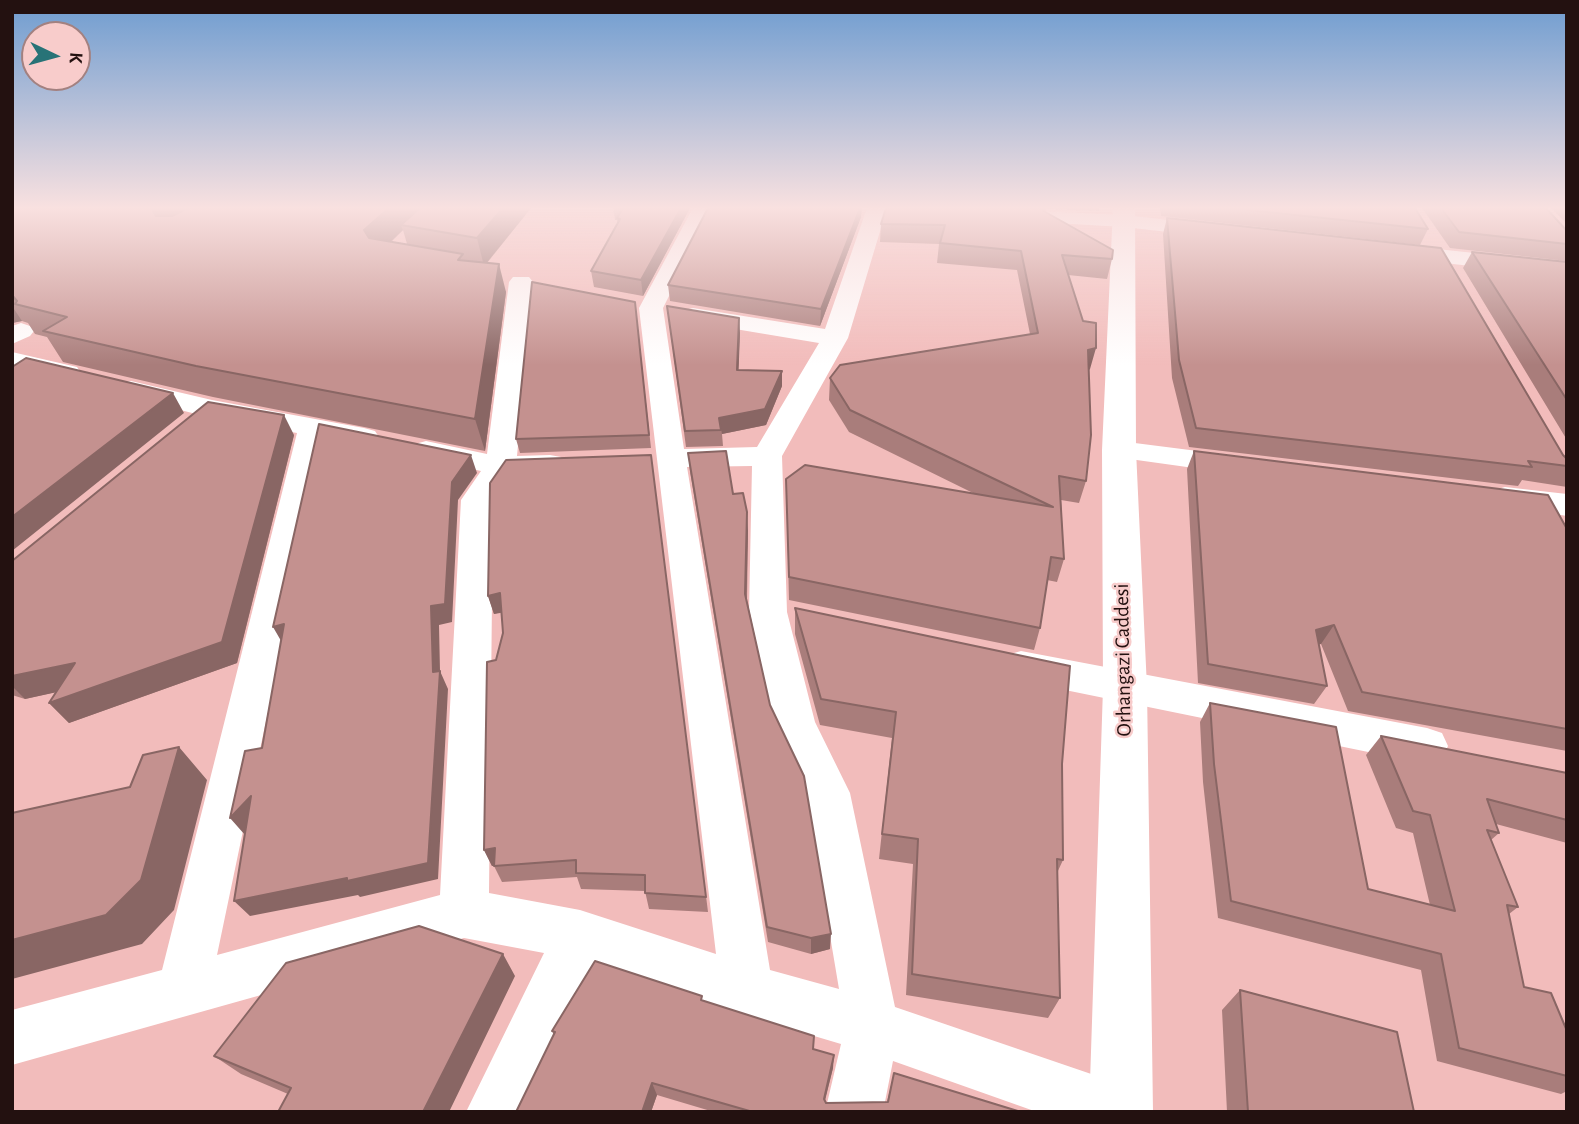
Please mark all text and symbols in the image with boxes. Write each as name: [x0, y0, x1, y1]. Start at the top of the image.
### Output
north arrow: [21, 21, 91, 91]
text: K: [65, 51, 85, 64]
street label: Orhangazi Caddesi: [1109, 583, 1137, 737]

